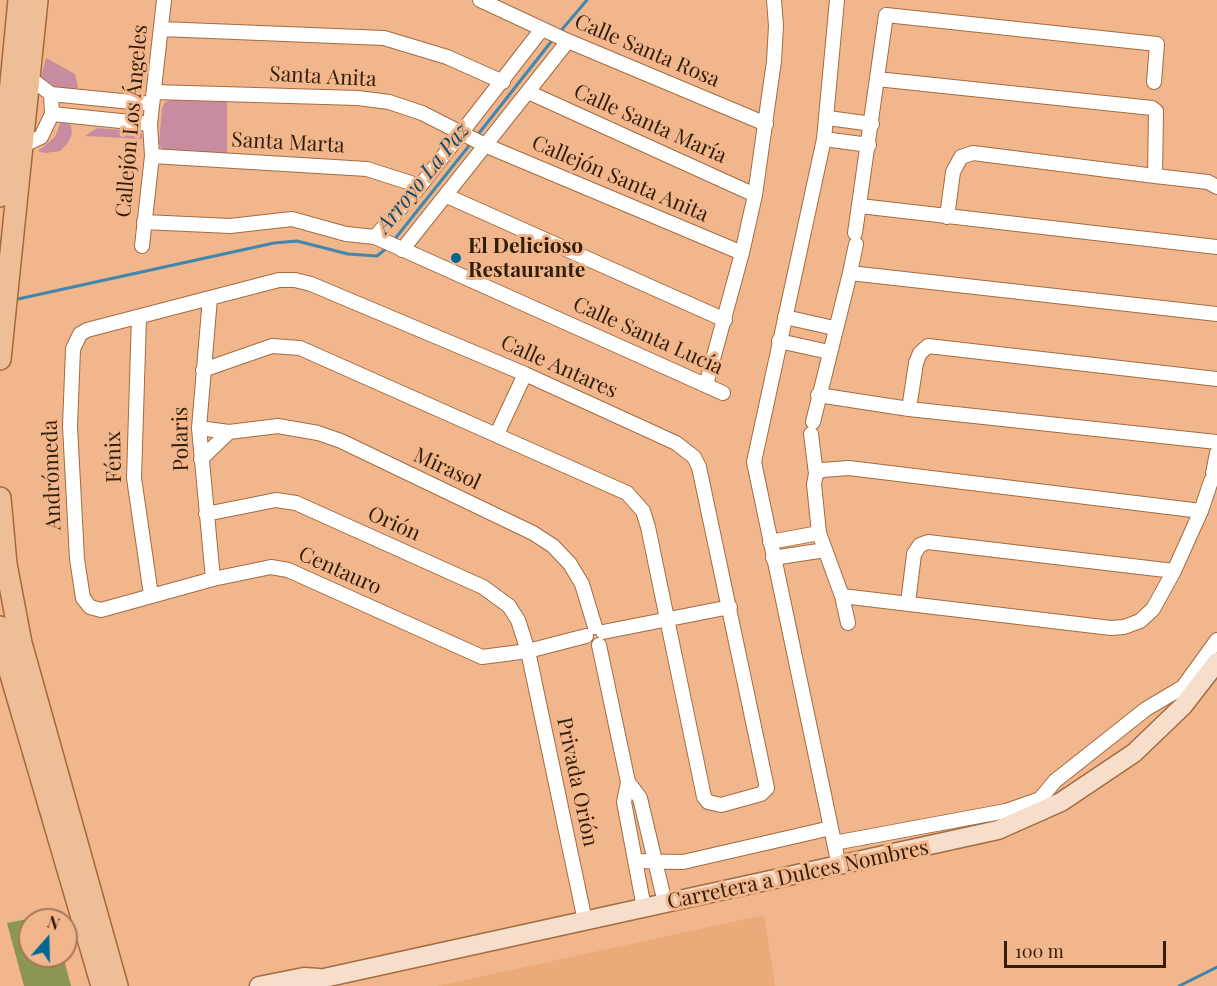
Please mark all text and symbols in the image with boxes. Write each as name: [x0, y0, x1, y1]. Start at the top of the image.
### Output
street label: Calle Santa Rosa: [571, 9, 723, 93]
street label: Callejón Los Ángeles: [111, 23, 153, 219]
street label: Santa Anita: [269, 62, 377, 92]
street label: Calle Santa María: [570, 79, 730, 169]
water label: Arroyo La Paz: [371, 118, 475, 238]
street label: Santa Marta: [231, 127, 345, 159]
street label: Callejón Santa Anita: [528, 130, 712, 228]
place label: El Delicioso Restaurante: [468, 233, 585, 283]
marker: El Delicioso Restaurante: [449, 251, 463, 265]
street label: Calle Santa Lucía: [569, 292, 727, 380]
street label: Calle Antares: [497, 330, 621, 404]
street label: Polaris: [168, 406, 194, 472]
street label: Andrómeda: [37, 419, 67, 531]
street label: Fénix: [101, 431, 127, 483]
street label: Mirasol: [410, 443, 484, 495]
street label: Orión: [364, 501, 424, 547]
street label: Centauro: [295, 542, 385, 600]
street label: Privada Orión: [551, 715, 603, 849]
street label: Carretera a Dulces Nombres: [665, 835, 931, 915]
north arrow: [18, 908, 78, 968]
text: N: [45, 911, 63, 934]
scale bar: [1007, 929, 1169, 967]
text: 100 m: [1015, 939, 1064, 963]

